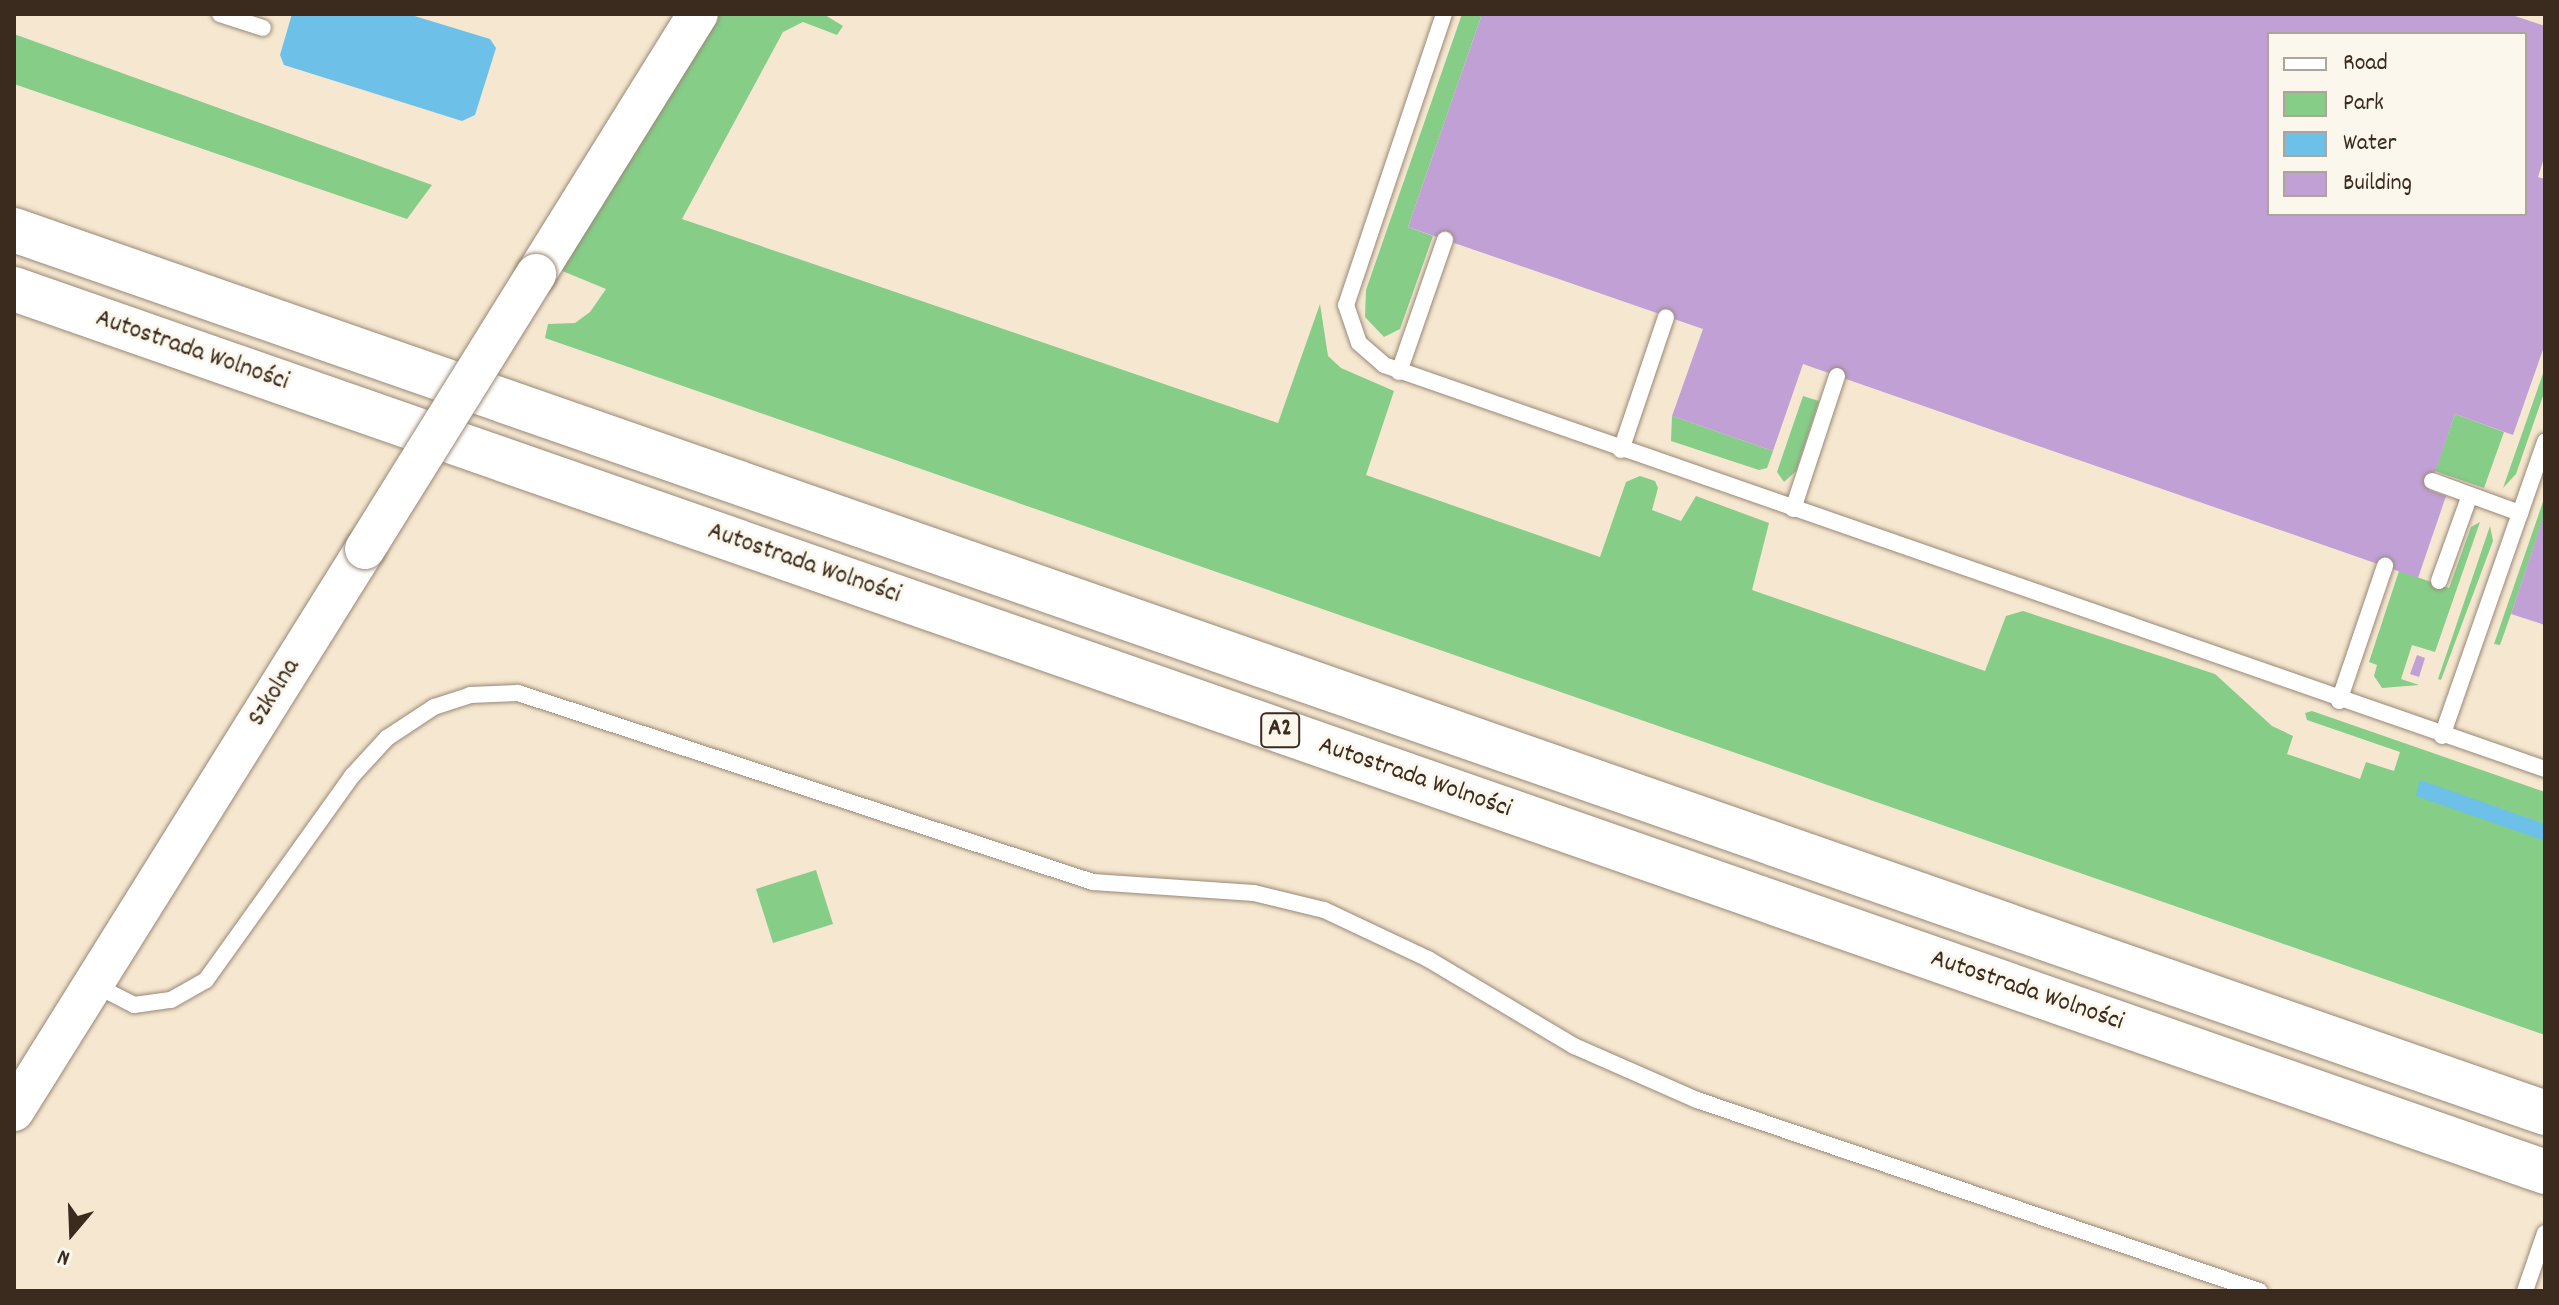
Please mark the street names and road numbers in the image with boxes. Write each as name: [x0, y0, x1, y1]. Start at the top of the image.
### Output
street label: Autostrada Wolności: [91, 303, 293, 399]
street label: Autostrada Wolności: [703, 516, 905, 612]
street label: Szkolna: [242, 653, 308, 733]
road number: A2: [1260, 710, 1300, 750]
street label: Autostrada Wolności: [1314, 730, 1516, 826]
street label: Autostrada Wolności: [1926, 943, 2128, 1039]

